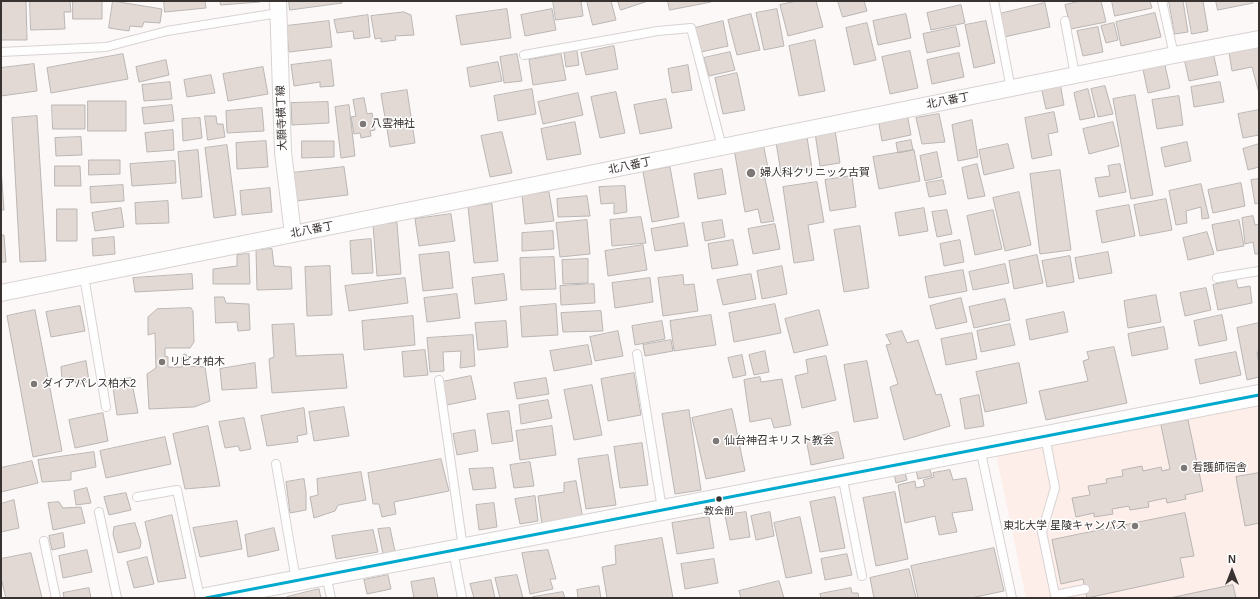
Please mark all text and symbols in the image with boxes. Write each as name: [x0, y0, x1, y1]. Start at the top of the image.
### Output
street label: 大願寺横丁線: [274, 85, 290, 151]
street label: 北八番丁: [925, 90, 971, 112]
place label: 八雲神社: [371, 117, 415, 131]
marker: 八雲神社: [358, 119, 368, 129]
street label: 北八番丁: [607, 155, 653, 177]
place label: 婦人科クリニック古賀: [760, 166, 870, 180]
marker: 婦人科クリニック古賀: [745, 167, 757, 179]
street label: 北八番丁: [289, 219, 335, 241]
place label: リビオ柏木: [170, 355, 225, 369]
marker: リビオ柏木: [157, 357, 167, 367]
place label: ダイアパレス柏木2: [42, 377, 136, 391]
marker: ダイアパレス柏木2: [29, 379, 39, 389]
place label: 仙台神召キリスト教会: [724, 434, 834, 448]
marker: 仙台神召キリスト教会: [711, 436, 721, 446]
place label: 看護師宿舎: [1192, 461, 1247, 475]
marker: 看護師宿舎: [1179, 463, 1189, 473]
marker: 教会前: [714, 494, 724, 504]
place label: 教会前: [704, 505, 734, 517]
place label: 東北大学 星陵キャンパス: [1003, 519, 1127, 533]
marker: 東北大学 星陵キャンパス: [1130, 521, 1140, 531]
north arrow: [1212, 551, 1252, 591]
text: N: [1228, 553, 1236, 565]

